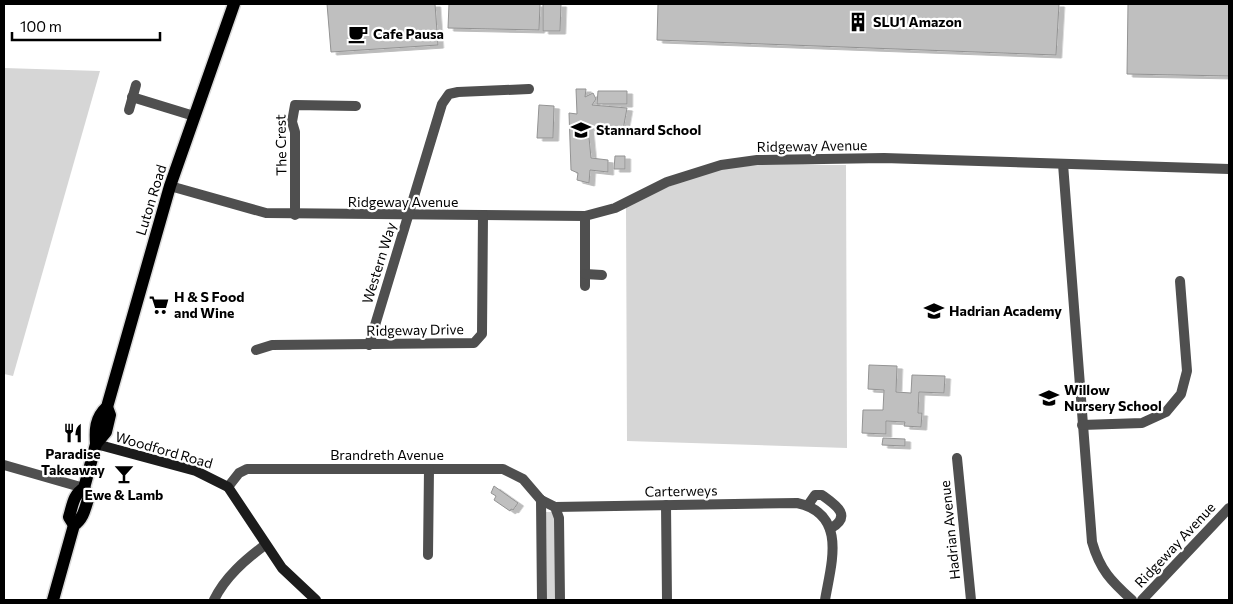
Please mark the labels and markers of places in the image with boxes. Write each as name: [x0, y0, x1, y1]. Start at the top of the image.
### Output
building icon: SLU1 Amazon: [847, 11, 869, 33]
place label: SLU1 Amazon: [873, 13, 962, 30]
cafe icon: Cafe Pausa: [347, 23, 369, 45]
place label: Cafe Pausa: [373, 25, 444, 42]
school or university icon: Stannard School: [570, 119, 592, 141]
place label: Stannard School: [596, 121, 701, 138]
place label: H & S Food and Wine: [174, 288, 244, 321]
supermarket icon: H & S Food and Wine: [148, 294, 170, 316]
school or university icon: Hadrian Academy: [923, 300, 945, 322]
place label: Hadrian Academy: [949, 302, 1062, 319]
place label: Willow Nursery School: [1064, 381, 1162, 414]
school or university icon: Willow Nursery School: [1038, 387, 1060, 409]
restaurant icon: Paradise Takeaway: [62, 422, 84, 444]
place label: Paradise Takeaway: [41, 445, 105, 478]
bar icon: Ewe & Lamb: [113, 463, 135, 485]
place label: Ewe & Lamb: [85, 486, 163, 503]

